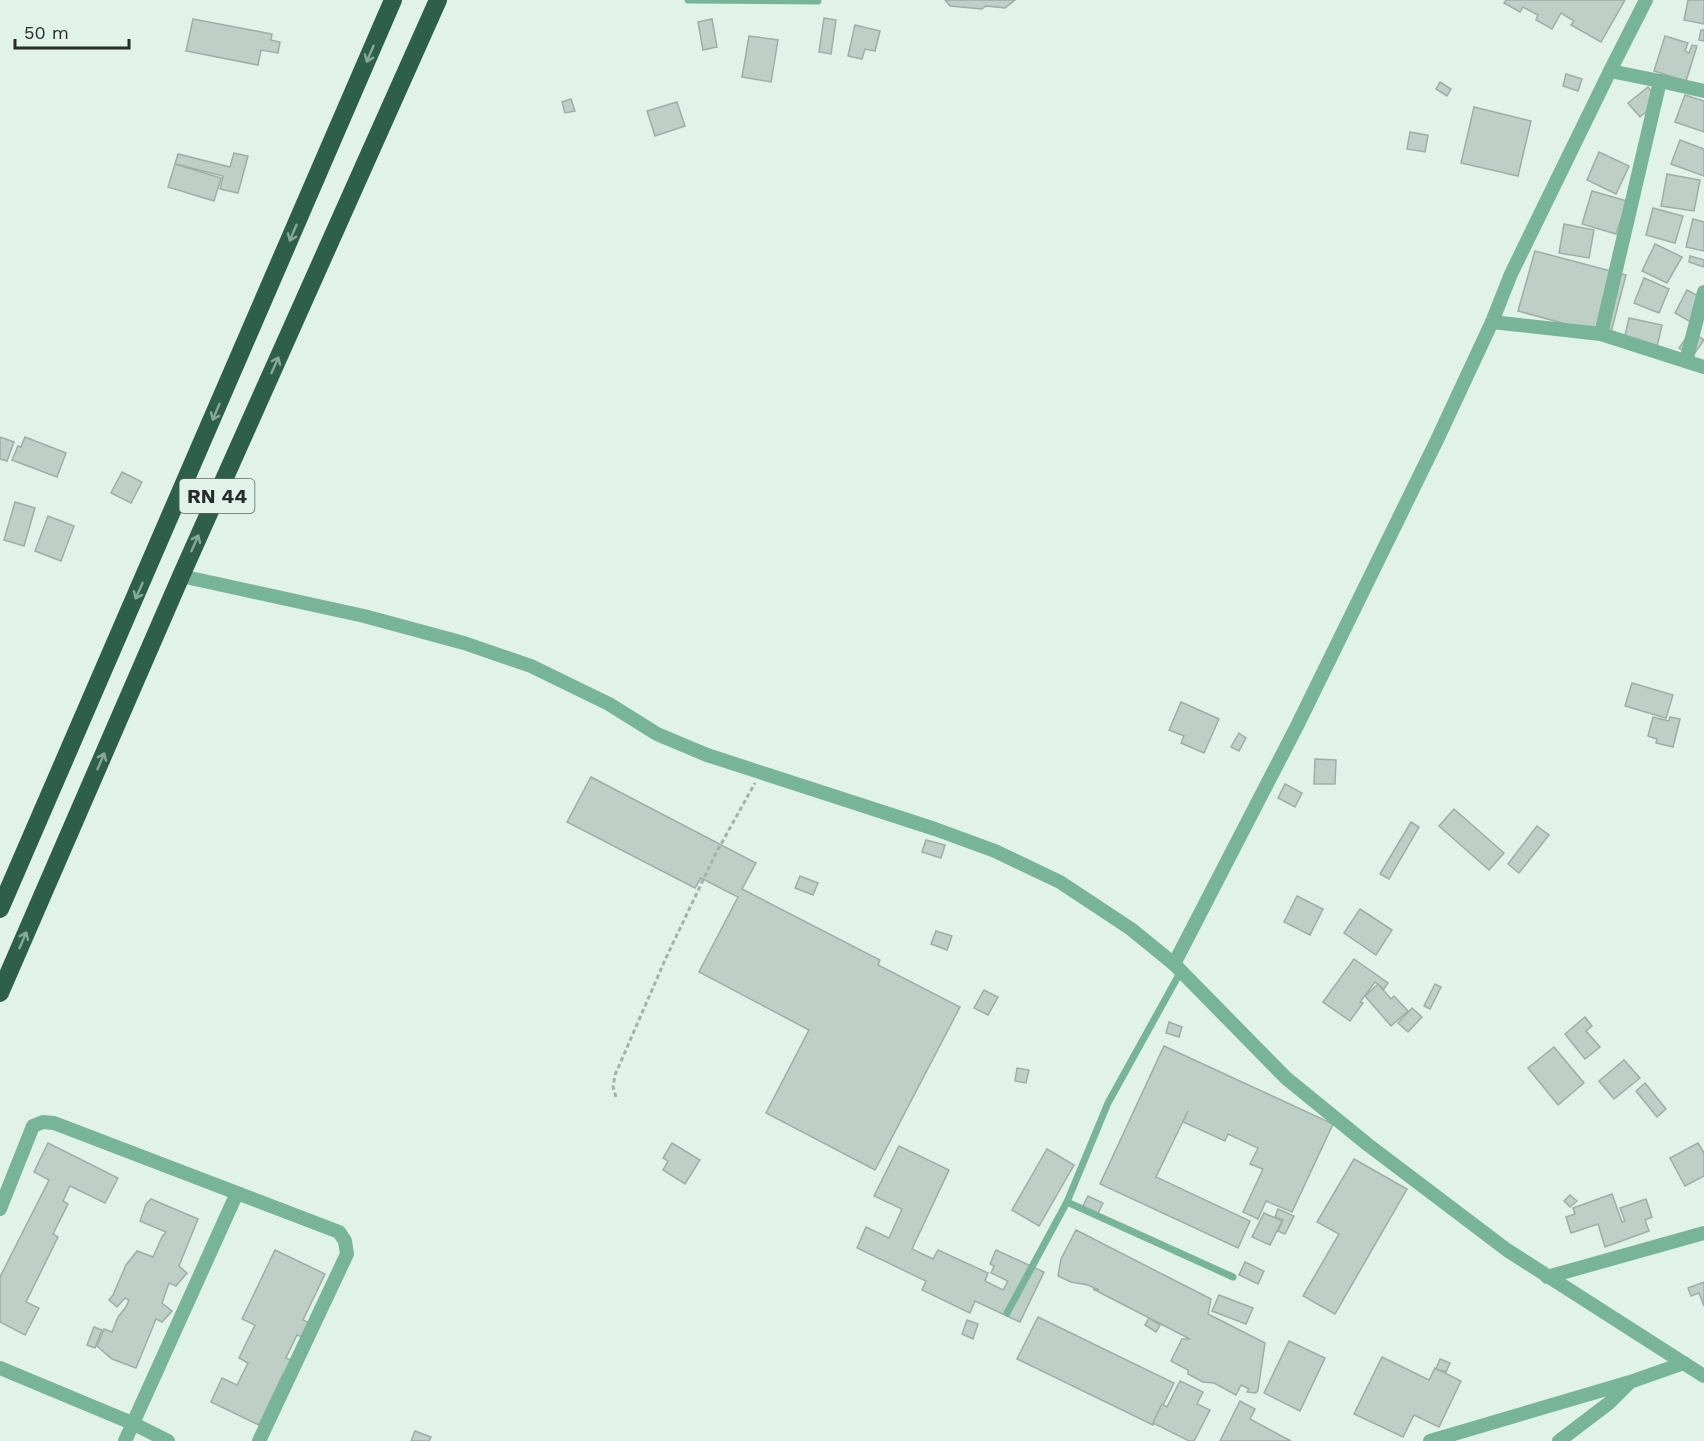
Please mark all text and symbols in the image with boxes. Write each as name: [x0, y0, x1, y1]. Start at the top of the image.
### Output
scale bar: [15, 12, 129, 50]
text: 50 m: [24, 22, 69, 43]
one-way arrow: [364, 44, 375, 62]
one-way arrow: [287, 223, 298, 242]
one-way arrow: [269, 357, 281, 375]
one-way arrow: [210, 402, 221, 421]
road number: RN 44: [180, 479, 254, 513]
one-way arrow: [190, 535, 202, 553]
one-way arrow: [132, 582, 143, 600]
one-way arrow: [96, 752, 107, 770]
one-way arrow: [18, 931, 29, 949]

